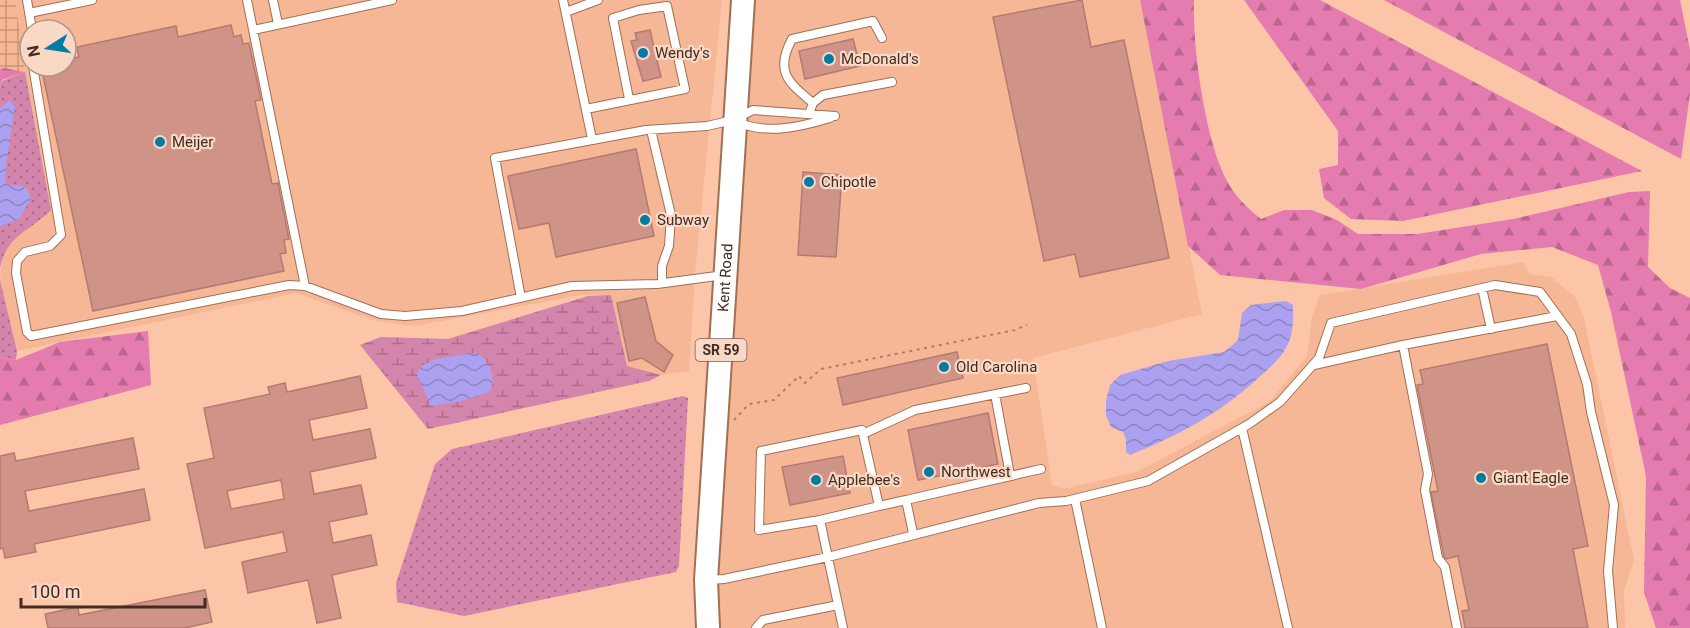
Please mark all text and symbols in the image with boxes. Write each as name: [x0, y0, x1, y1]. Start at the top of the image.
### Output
north arrow: [18, 18, 78, 78]
text: N: [23, 44, 44, 59]
place label: Wendy's: [655, 44, 710, 62]
marker: Wendy's: [636, 46, 650, 60]
place label: McDonald's: [841, 50, 919, 68]
marker: McDonald's: [822, 52, 836, 66]
place label: Meijer: [172, 133, 213, 151]
marker: Meijer: [153, 135, 167, 149]
place label: Chipotle: [821, 173, 876, 191]
marker: Chipotle: [802, 175, 816, 189]
place label: Subway: [657, 211, 709, 229]
marker: Subway: [638, 213, 652, 227]
street label: Kent Road: [714, 243, 736, 312]
road number: SR 59: [696, 339, 746, 361]
place label: Old Carolina: [956, 358, 1037, 376]
marker: Old Carolina: [937, 360, 951, 374]
place label: Northwest: [941, 463, 1011, 481]
marker: Northwest: [922, 465, 936, 479]
place label: Giant Eagle: [1493, 469, 1569, 487]
place label: Applebee's: [828, 471, 900, 489]
marker: Giant Eagle: [1474, 471, 1488, 485]
marker: Applebee's: [809, 473, 823, 487]
scale bar: [21, 571, 206, 609]
text: 100 m: [30, 581, 81, 602]

